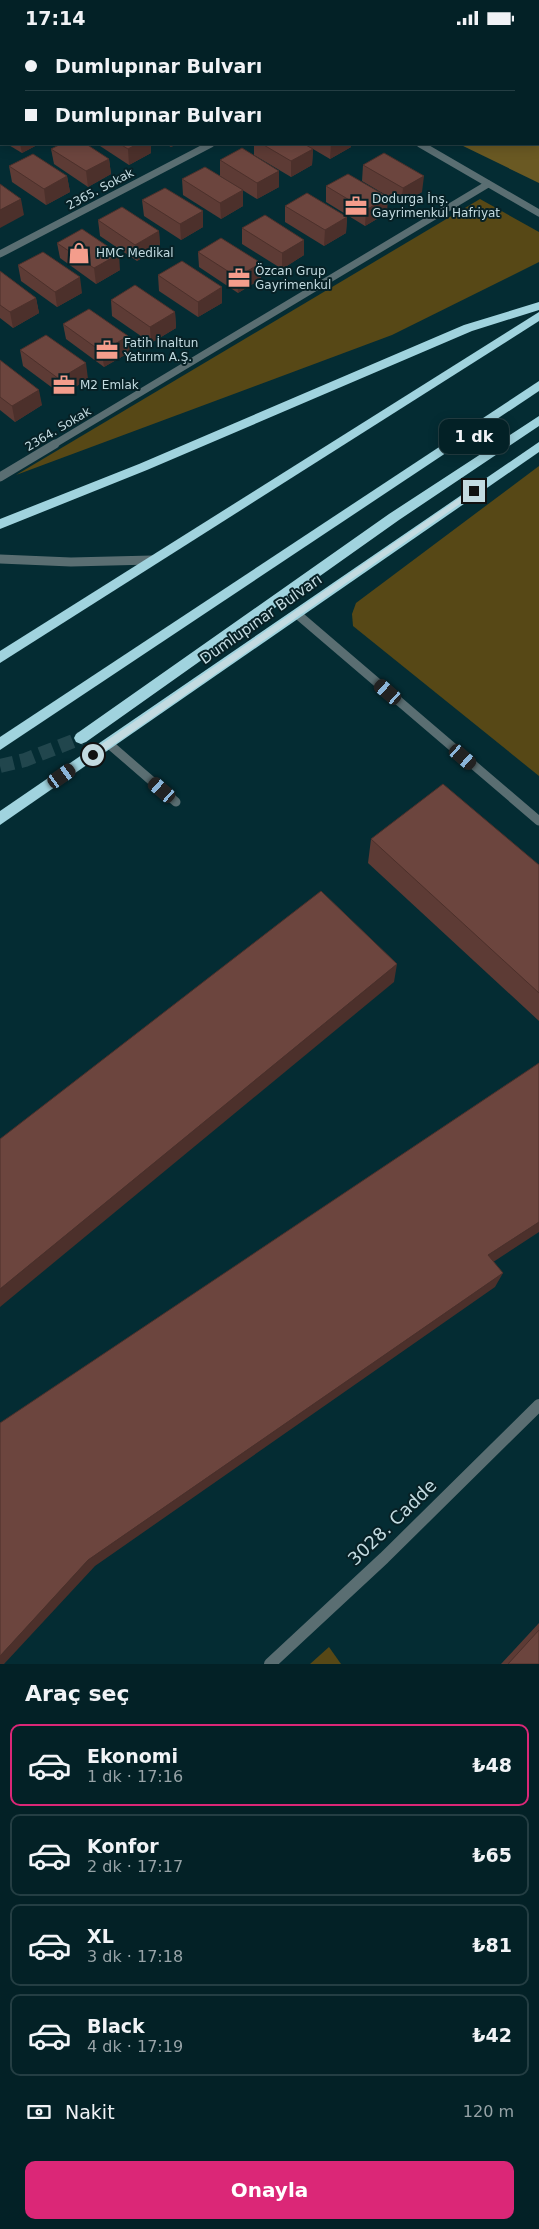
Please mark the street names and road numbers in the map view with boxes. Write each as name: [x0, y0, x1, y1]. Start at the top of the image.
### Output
street label: 2365. Sokak: [64, 165, 136, 213]
street label: 2364. Sokak: [23, 404, 93, 454]
street label: Dumlupınar Bulvarı: [196, 570, 326, 668]
street label: 3028. Cadde: [343, 1475, 441, 1569]

